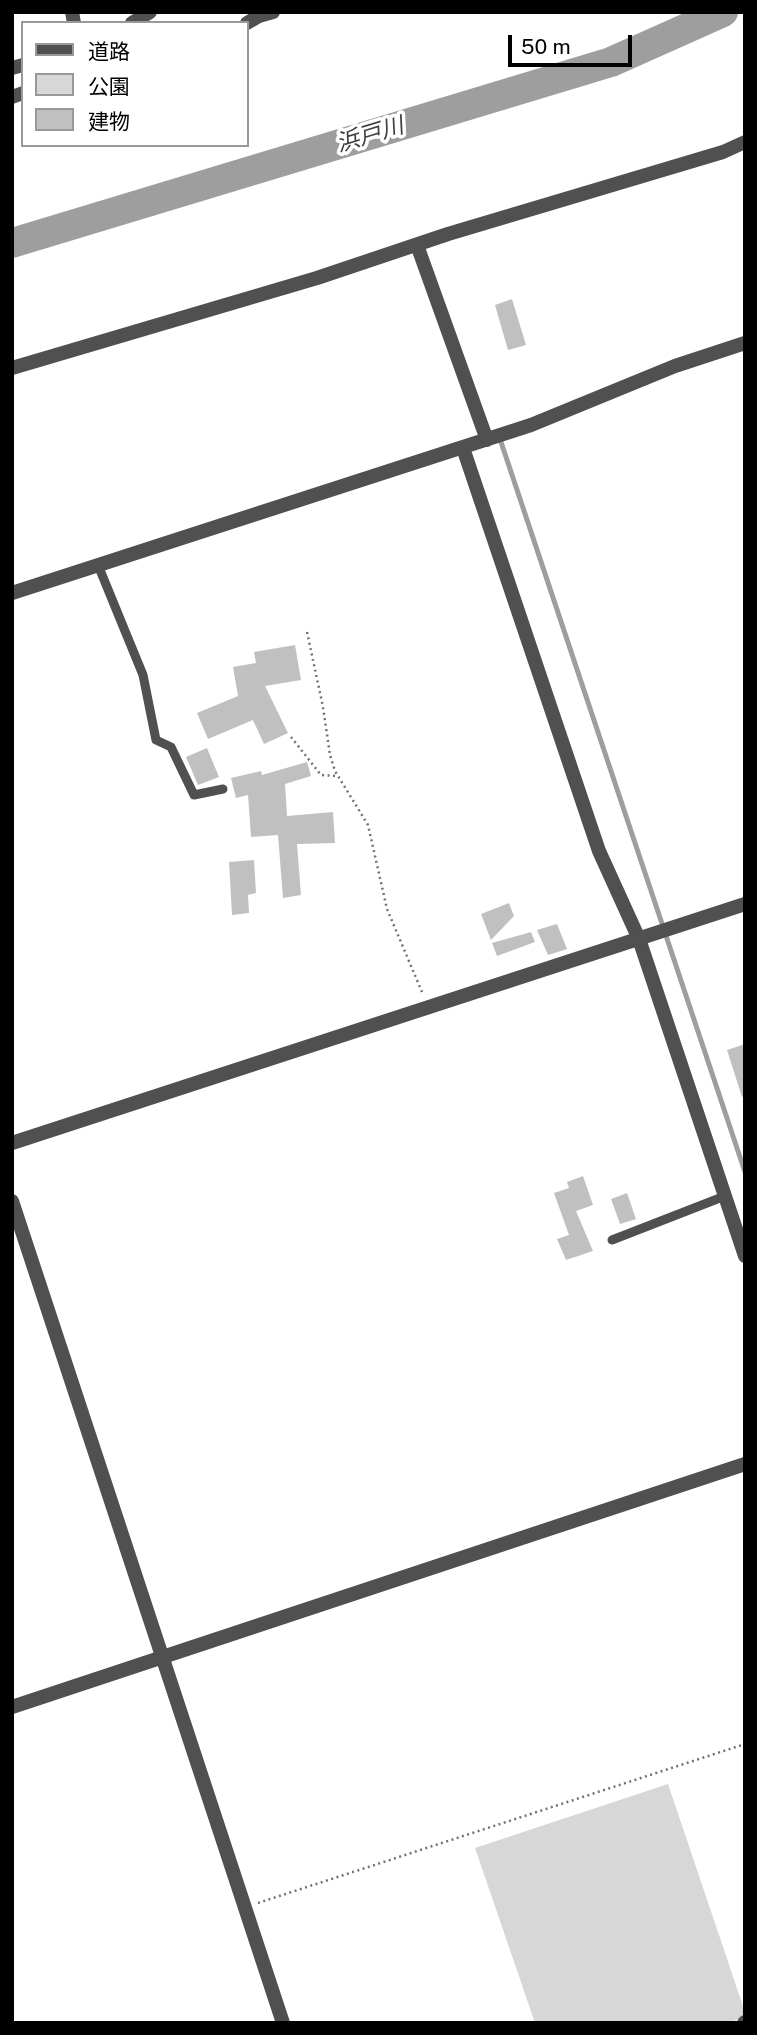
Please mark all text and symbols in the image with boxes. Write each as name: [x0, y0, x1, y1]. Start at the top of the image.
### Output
legend: [21, 21, 248, 147]
scale bar: [512, 21, 636, 65]
text: 50 m: [521, 34, 571, 59]
text: 道路: [88, 39, 130, 64]
text: 公園: [88, 74, 130, 99]
text: 建物: [88, 109, 130, 134]
water label: 浜戸川: [333, 112, 407, 158]

